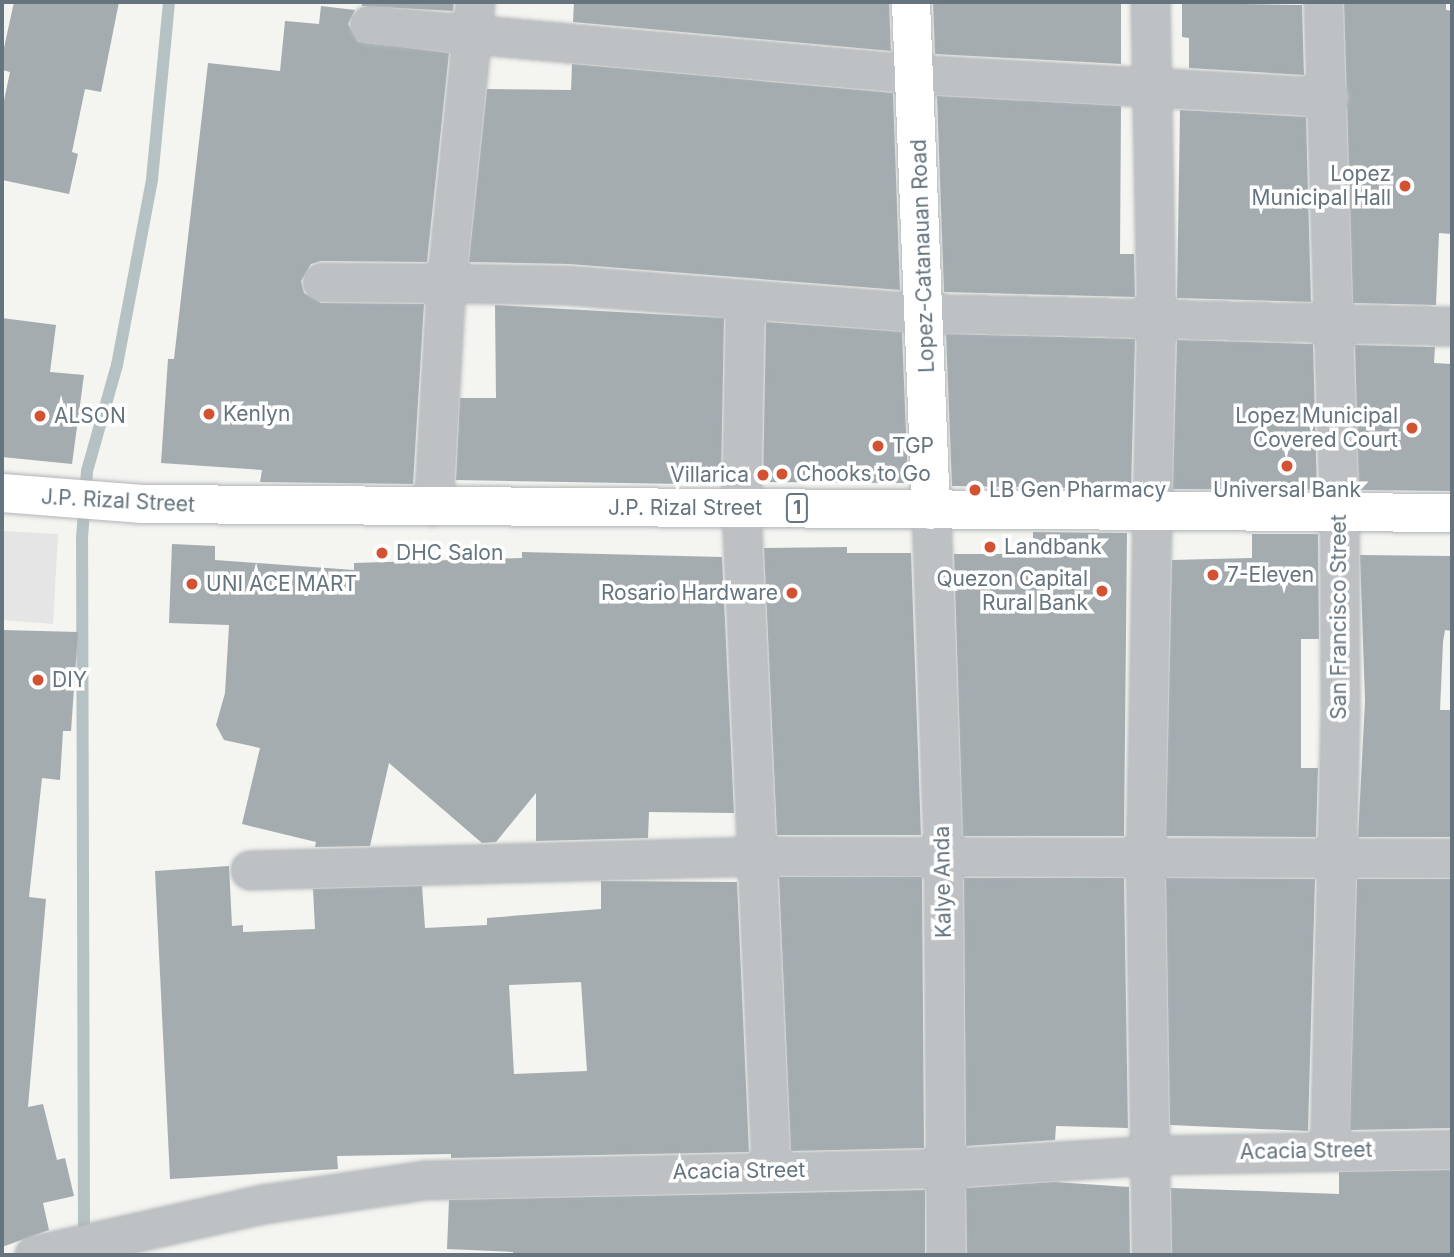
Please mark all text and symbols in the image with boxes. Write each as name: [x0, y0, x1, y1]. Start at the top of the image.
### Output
street label: Lopez-Catanauan Road: [906, 139, 940, 373]
place label: Lopez Municipal Hall: [1252, 161, 1391, 211]
marker: Lopez Municipal Hall: [1397, 178, 1413, 194]
place label: Kenlyn: [223, 401, 290, 427]
place label: ALSON: [54, 403, 126, 429]
place label: Lopez Municipal Covered Court: [1235, 403, 1398, 453]
marker: Kenlyn: [201, 406, 217, 422]
marker: ALSON: [32, 408, 48, 424]
marker: Lopez Municipal Covered Court: [1404, 420, 1420, 436]
place label: TGP: [892, 433, 934, 459]
marker: TGP: [870, 438, 886, 454]
marker: Universal Bank: [1279, 458, 1295, 474]
place label: Chooks to Go: [796, 461, 931, 487]
place label: Villarica: [670, 462, 749, 488]
marker: Chooks to Go: [774, 466, 790, 482]
marker: Villarica: [755, 467, 771, 483]
place label: LB Gen Pharmacy: [989, 477, 1166, 503]
place label: Universal Bank: [1213, 477, 1361, 503]
marker: LB Gen Pharmacy: [967, 482, 983, 498]
street label: J.P. Rizal Street: [40, 484, 196, 518]
road number: 1: [785, 492, 809, 524]
street label: J.P. Rizal Street: [608, 495, 762, 521]
street label: San Francisco Street: [1326, 514, 1352, 720]
place label: Landbank: [1004, 534, 1102, 560]
marker: Landbank: [982, 539, 998, 555]
place label: DHC Salon: [396, 540, 503, 566]
marker: DHC Salon: [374, 545, 390, 561]
place label: 7-Eleven: [1227, 562, 1314, 588]
place label: Quezon Capital Rural Bank: [936, 566, 1088, 616]
marker: 7-Eleven: [1205, 567, 1221, 583]
place label: UNI ACE MART: [206, 571, 357, 597]
marker: UNI ACE MART: [184, 576, 200, 592]
place label: Rosario Hardware: [601, 580, 778, 606]
marker: Quezon Capital Rural Bank: [1094, 583, 1110, 599]
marker: Rosario Hardware: [784, 585, 800, 601]
place label: DIY: [52, 667, 87, 693]
marker: DIY: [30, 672, 46, 688]
street label: Kalye Anda: [929, 826, 957, 938]
street label: Acacia Street: [1240, 1137, 1372, 1165]
street label: Acacia Street: [673, 1157, 805, 1185]

